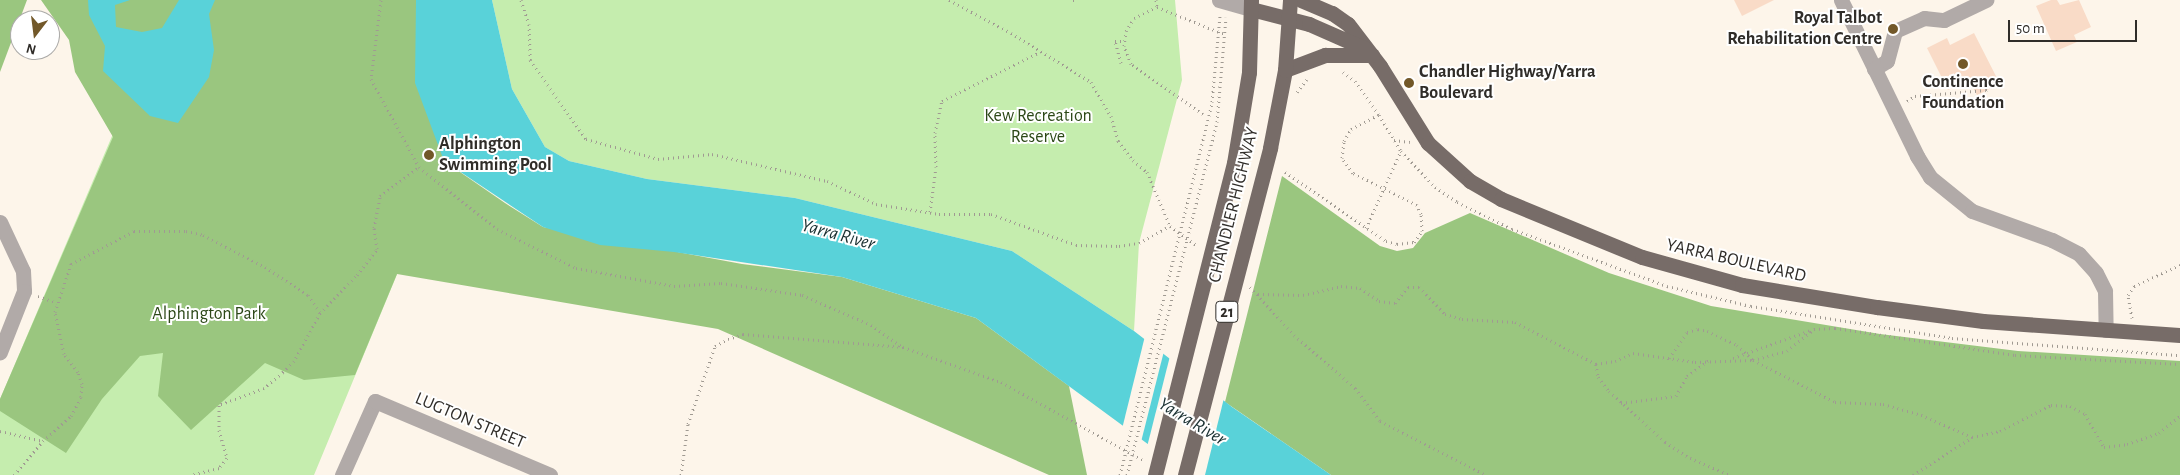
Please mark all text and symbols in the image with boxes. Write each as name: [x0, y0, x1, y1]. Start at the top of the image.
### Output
place label: Royal Talbot Rehabilitation Centre: [1727, 8, 1882, 50]
north arrow: [10, 10, 60, 60]
scale bar: [2010, 10, 2139, 42]
text: 50 m: [2016, 21, 2045, 36]
marker: Royal Talbot Rehabilitation Centre: [1886, 22, 1900, 36]
text: N: [25, 41, 38, 57]
marker: Continence Foundation: [1957, 58, 1969, 70]
place label: Chandler Highway/Yarra Boulevard: [1419, 62, 1596, 104]
place label: Continence Foundation: [1922, 72, 2004, 115]
marker: Chandler Highway/Yarra Boulevard: [1403, 77, 1415, 89]
park label: Kew Recreation Reserve: [984, 106, 1092, 148]
street label: CHANDLER HIGHWAY: [1204, 125, 1264, 285]
place label: Alphington Swimming Pool: [439, 134, 552, 176]
marker: Alphington Swimming Pool: [423, 149, 435, 161]
water label: Yarra River: [799, 214, 877, 256]
street label: YARRA BOULEVARD: [1664, 234, 1808, 288]
road number: 21: [1214, 298, 1240, 326]
park label: Alphington Park: [152, 303, 266, 325]
street label: LUGTON STREET: [412, 388, 528, 454]
water label: Yarra River: [1154, 393, 1230, 451]

